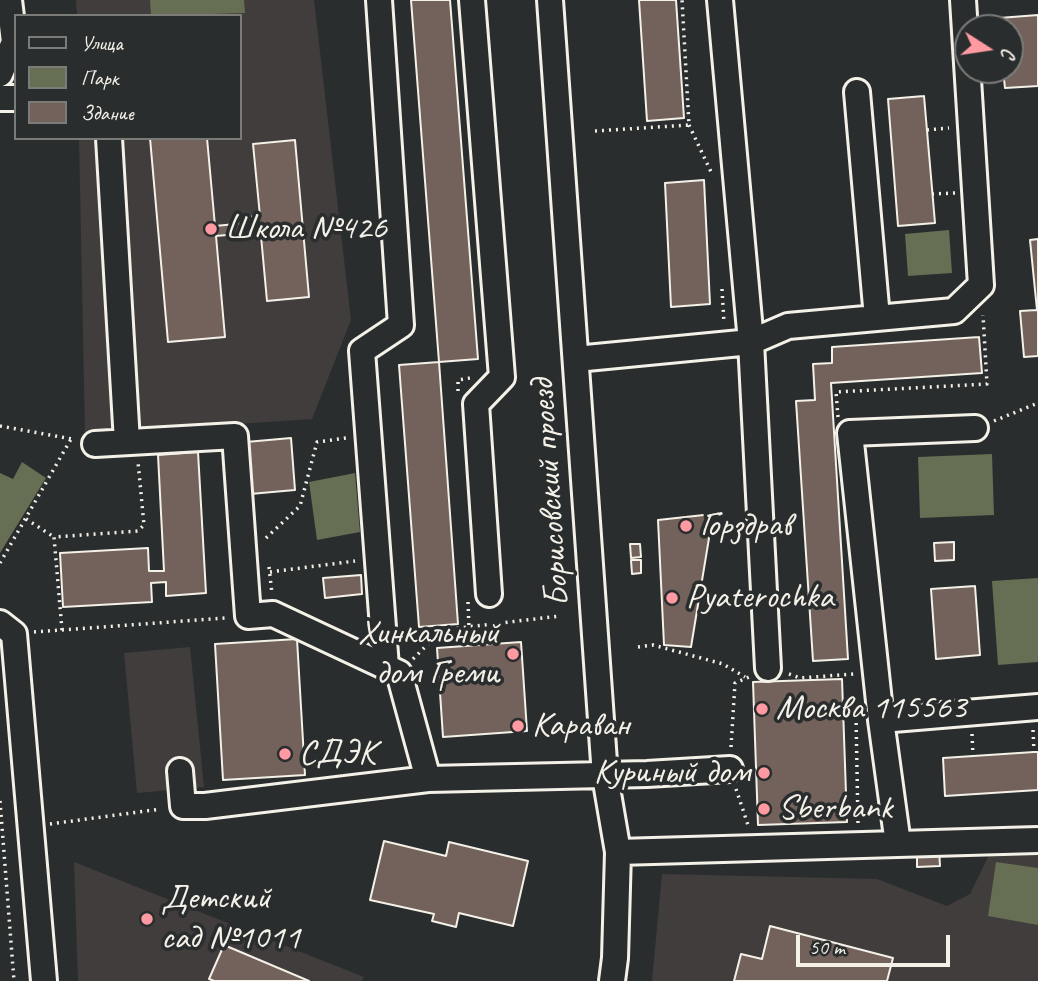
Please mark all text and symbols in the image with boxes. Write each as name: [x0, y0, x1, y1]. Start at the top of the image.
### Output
legend: [14, 14, 242, 140]
north arrow: [954, 14, 1024, 84]
text: Улица: [81, 30, 123, 56]
text: С: [995, 46, 1020, 60]
text: Парк: [81, 65, 118, 91]
text: Здание: [81, 100, 134, 126]
place label: Школа №426: [225, 208, 387, 250]
marker: Школа №426: [203, 221, 219, 237]
street label: Борисовский проезд: [522, 378, 580, 608]
place label: Горздрав: [700, 505, 791, 547]
marker: Горздрав: [678, 518, 694, 534]
place label: Pyaterochka: [686, 577, 833, 619]
marker: Pyaterochka: [664, 590, 680, 606]
place label: Хинкальный дом Греми: [358, 613, 499, 695]
marker: Хинкальный дом Греми: [505, 646, 521, 662]
place label: Москва 115563: [776, 688, 966, 730]
marker: Москва 115563: [754, 701, 770, 717]
place label: Караван: [532, 705, 630, 747]
marker: Караван: [510, 718, 526, 734]
place label: СДЭК: [299, 733, 376, 775]
marker: СДЭК: [277, 746, 293, 762]
place label: Куриный дом: [594, 752, 750, 794]
marker: Куриный дом: [756, 765, 772, 781]
place label: Sberbank: [778, 788, 892, 830]
marker: Sberbank: [756, 801, 772, 817]
place label: Детский сад №1011: [161, 878, 300, 960]
marker: Детский сад №1011: [139, 911, 155, 927]
scale bar: [800, 922, 954, 966]
text: 50 m: [809, 934, 845, 960]

